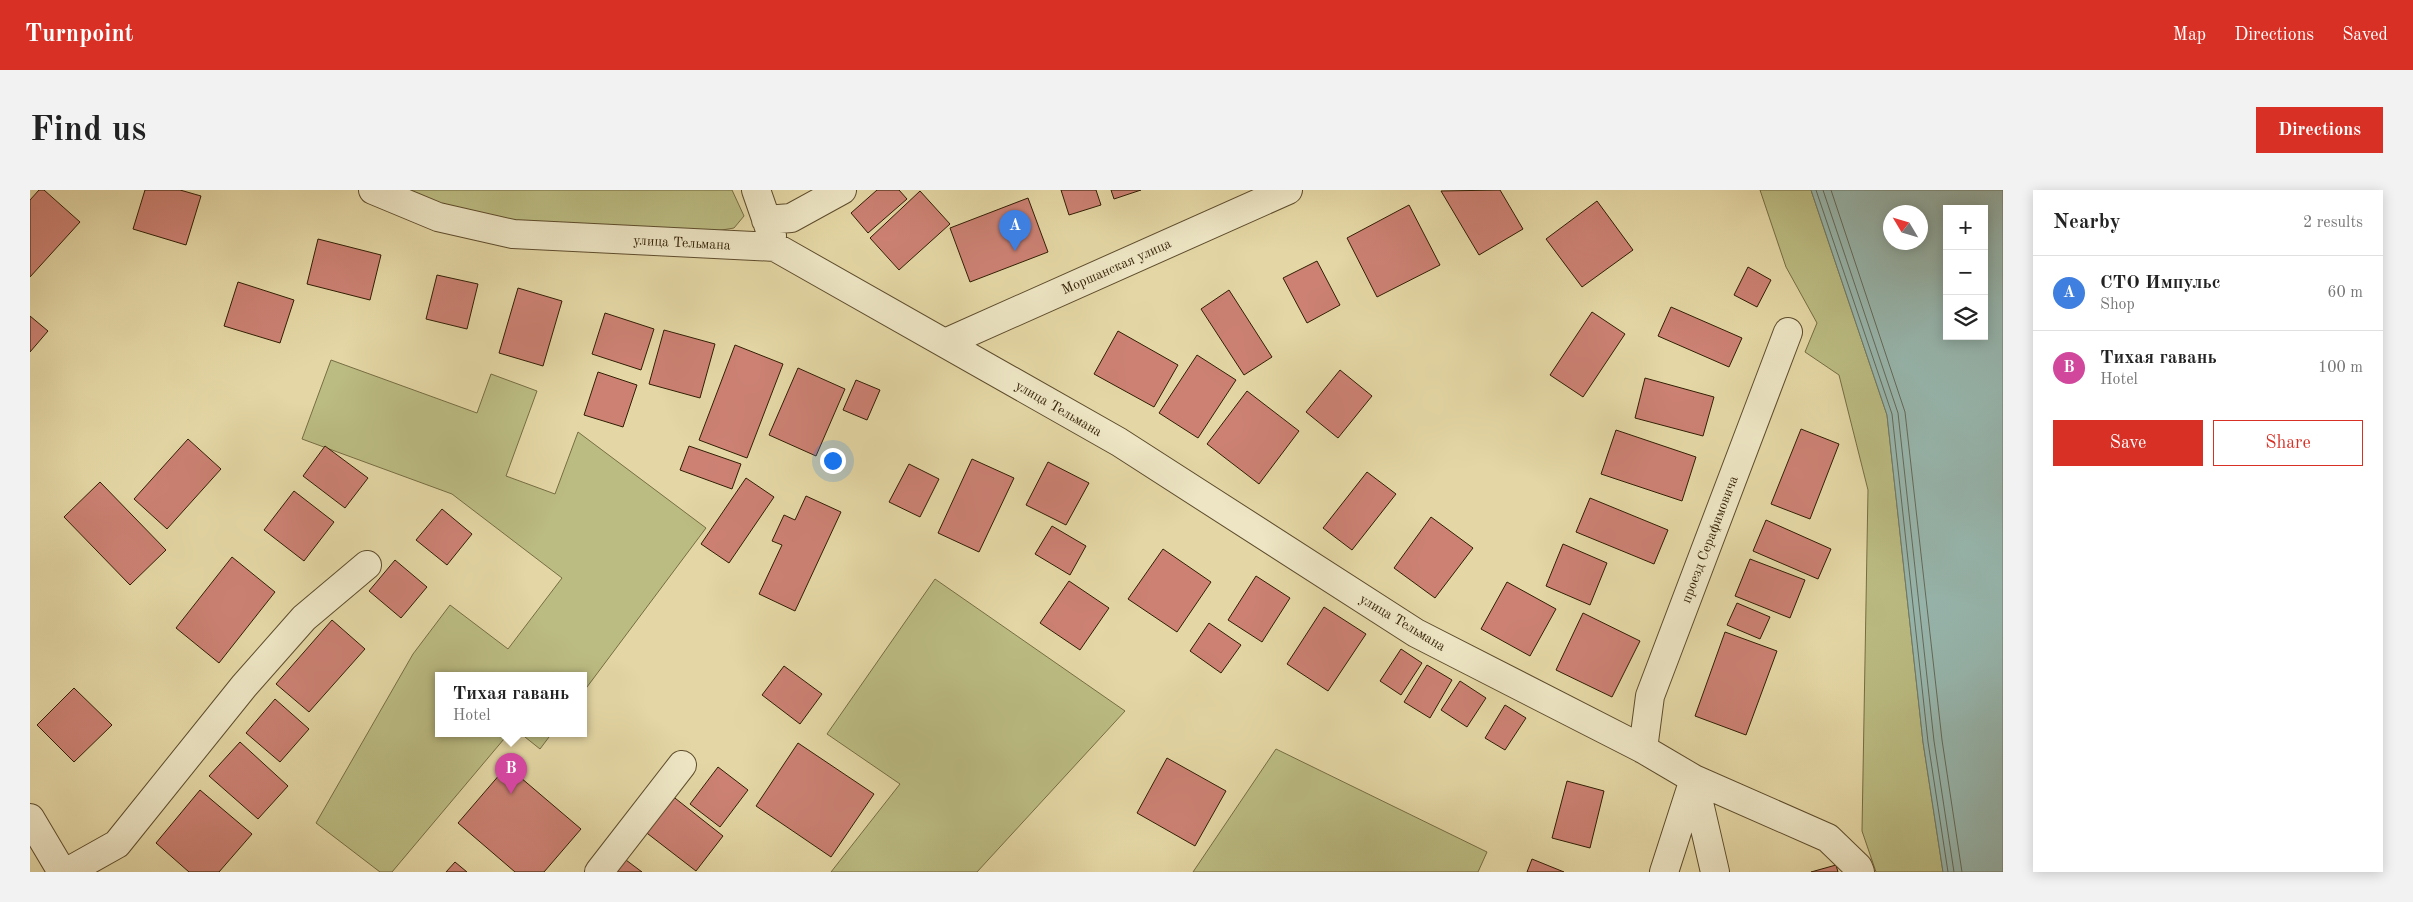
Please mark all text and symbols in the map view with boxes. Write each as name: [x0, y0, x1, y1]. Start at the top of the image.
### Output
text: Turnpoint: [25, 23, 133, 47]
text: Map: [2173, 26, 2206, 44]
text: Directions: [2234, 26, 2314, 44]
text: Saved: [2342, 26, 2388, 44]
button: Directions: [2256, 107, 2383, 153]
text: Find us: [30, 113, 146, 148]
north arrow: [1883, 205, 1928, 250]
map controls: [1943, 205, 1988, 340]
button: +: [1943, 205, 1988, 250]
pin: A: [999, 210, 1031, 251]
text: Nearby: [2053, 212, 2121, 233]
text: 2 results: [2303, 215, 2363, 231]
street label: улица Тельмана: [633, 233, 731, 253]
street label: Моршанская улица: [1060, 236, 1173, 297]
button: −: [1943, 250, 1988, 295]
text: СТО Импульс: [2100, 274, 2221, 293]
text: A: [2063, 285, 2075, 301]
text: 60 m: [2327, 285, 2363, 301]
button: layers: [1943, 295, 1988, 340]
text: Shop: [2100, 297, 2135, 313]
text: Тихая гавань: [2100, 349, 2217, 368]
text: B: [2063, 360, 2075, 376]
text: 100 m: [2318, 360, 2363, 376]
text: Hotel: [2100, 372, 2138, 388]
street label: улица Тельмана: [1013, 378, 1104, 439]
button: Save: [2053, 420, 2203, 466]
button: Share: [2213, 420, 2363, 466]
your location: [820, 448, 846, 474]
street label: проезд Серафимовича: [1679, 474, 1742, 605]
street label: улица Тельмана: [1357, 592, 1448, 654]
popup: [435, 672, 587, 737]
text: Тихая гавань: [453, 685, 569, 704]
text: Hotel: [453, 708, 490, 724]
pin: B: [495, 753, 527, 794]

